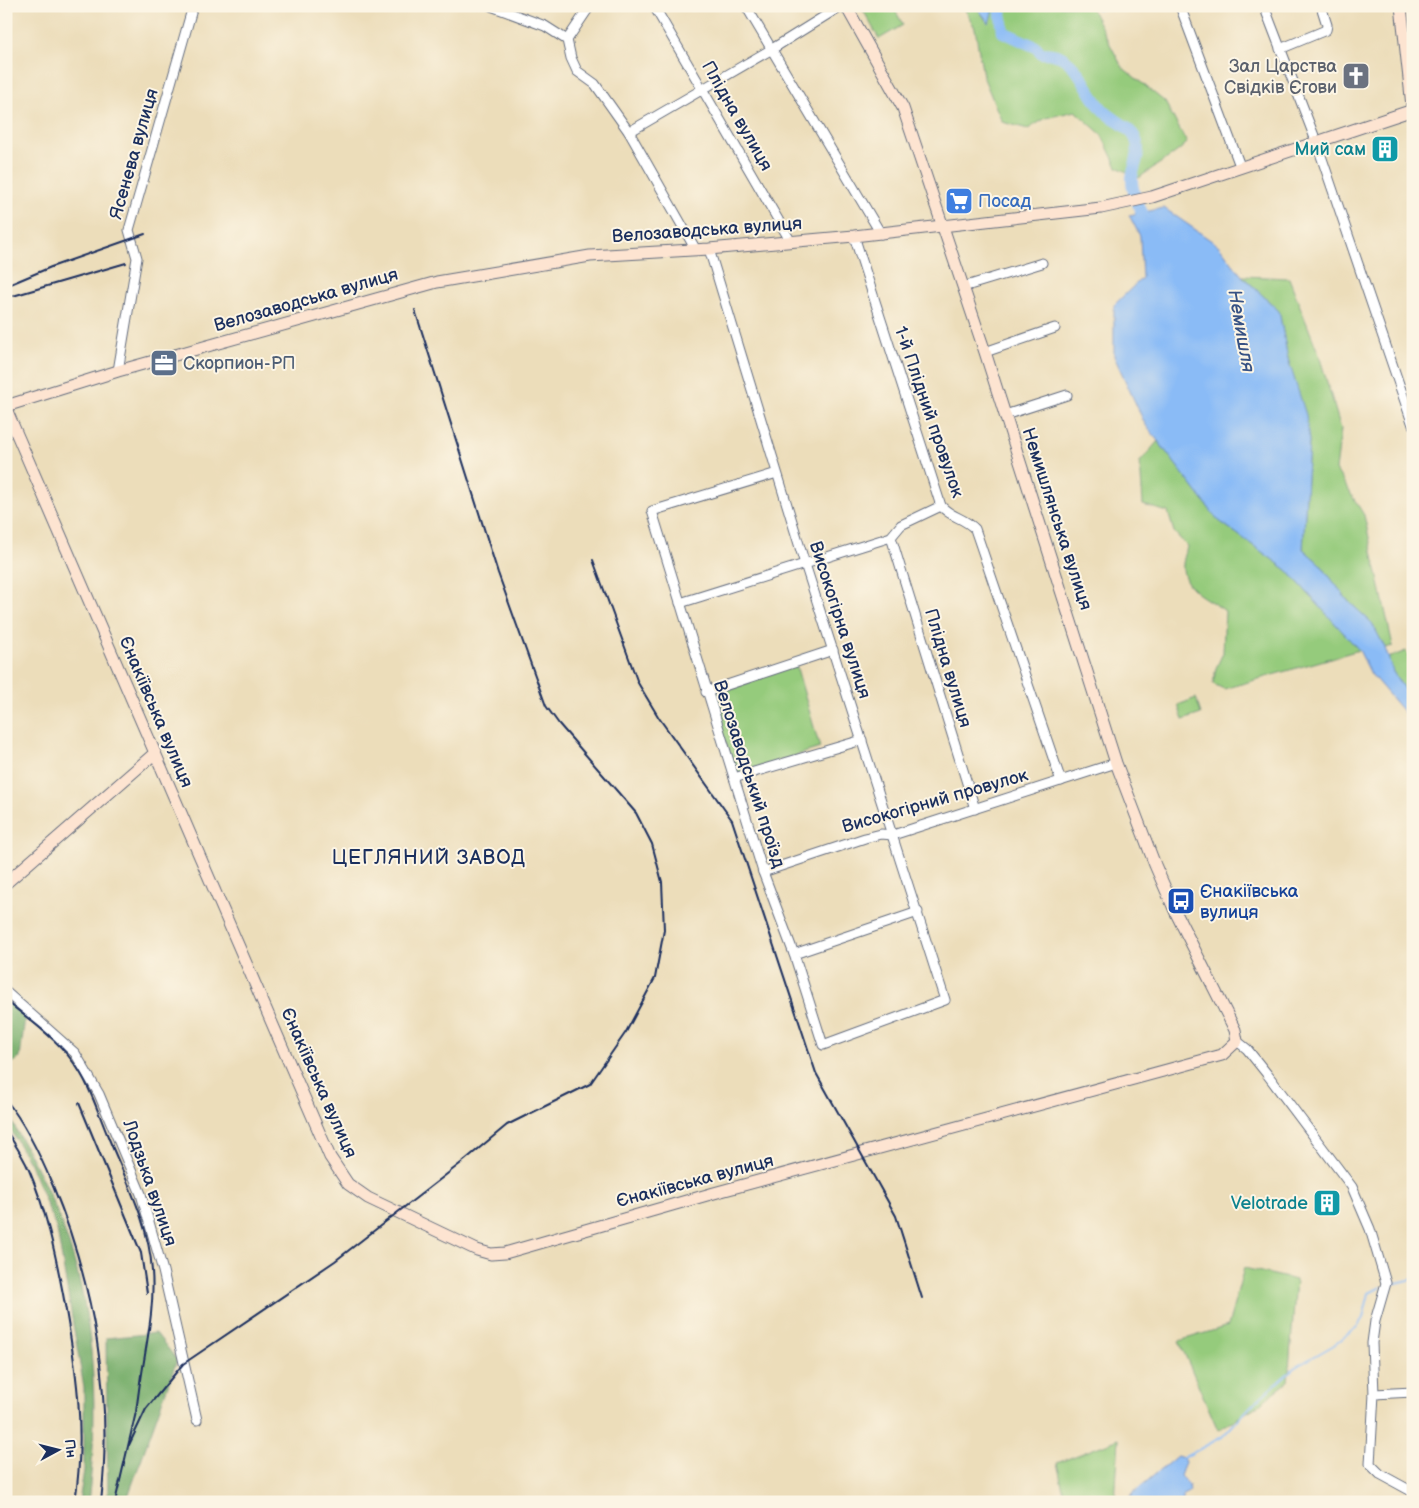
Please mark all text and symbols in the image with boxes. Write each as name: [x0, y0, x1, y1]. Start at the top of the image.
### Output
place label: Зал Царства Свідків Єгови: [1224, 56, 1337, 98]
street label: Плідна вулиця: [697, 57, 777, 175]
church icon: Зал Царства Свідків Єгови: [1341, 61, 1371, 91]
street label: Ясенева вулиця: [105, 86, 163, 222]
building icon: Мий сам: [1370, 134, 1400, 164]
place label: Мий сам: [1294, 139, 1366, 160]
supermarket icon: Посад: [944, 186, 974, 216]
place label: Посад: [978, 191, 1031, 212]
street label: Велозаводська вулиця: [611, 213, 803, 247]
street label: Велозаводська вулиця: [212, 264, 400, 336]
water label: Немишля: [1222, 288, 1260, 375]
street label: 1-й Плідний провулок: [890, 323, 968, 501]
office icon: Скорпион-РП: [149, 348, 179, 378]
place label: Скорпион-РП: [183, 353, 296, 374]
street label: Немишлянська вулиця: [1018, 425, 1096, 613]
street label: Високогірна вулиця: [805, 539, 875, 701]
street label: Плідна вулиця: [920, 606, 976, 730]
street label: Єнакіївська вулиця: [115, 633, 197, 791]
street label: Велозаводський проїзд: [709, 678, 789, 870]
street label: Високогірний провулок: [840, 764, 1031, 838]
district label: ЦЕГЛЯНИЙ ЗАВОД: [332, 846, 526, 870]
place label: Єнакіївська вулиця: [1200, 881, 1299, 923]
bus stop icon: Єнакіївська вулиця: [1166, 886, 1196, 916]
street label: Єнакіївська вулиця: [276, 1005, 362, 1161]
street label: Лодзька вулиця: [118, 1116, 181, 1249]
street label: Єнакіївська вулиця: [614, 1150, 776, 1212]
building icon: Velotrade: [1312, 1188, 1342, 1218]
place label: Velotrade: [1231, 1193, 1308, 1214]
north arrow: [32, 1426, 82, 1476]
text: Пн: [61, 1438, 80, 1459]

